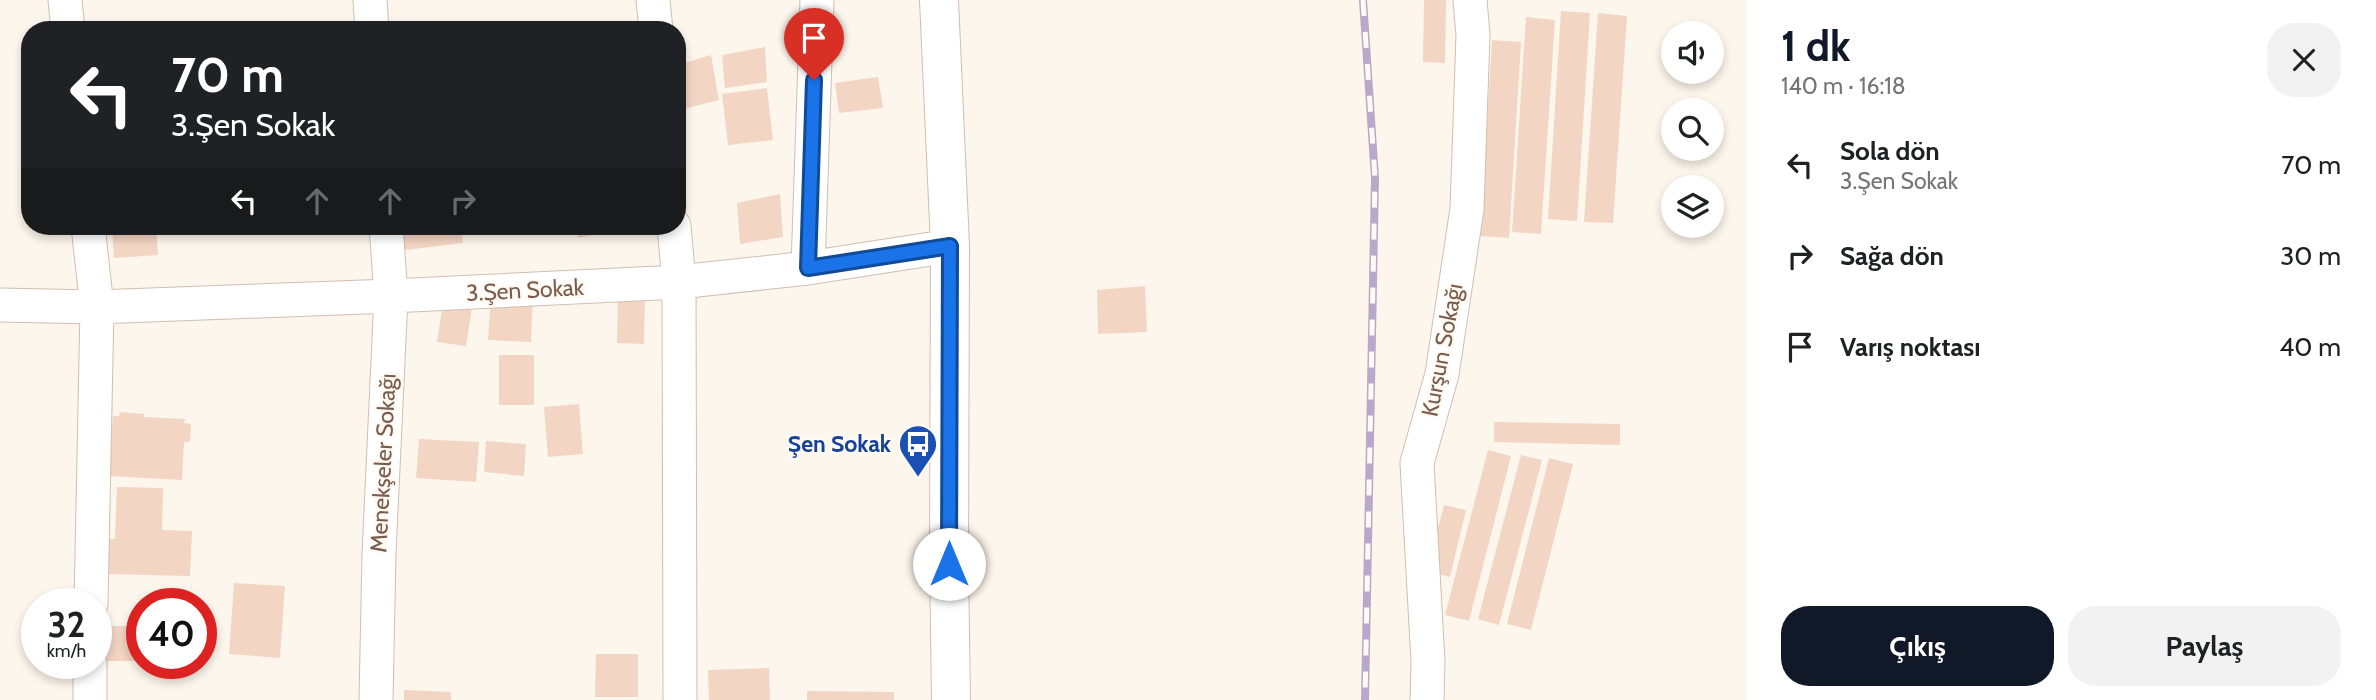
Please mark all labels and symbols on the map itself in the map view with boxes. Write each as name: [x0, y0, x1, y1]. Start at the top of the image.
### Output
pin: [784, 8, 844, 80]
street label: 3.Şen Sokak: [465, 273, 585, 307]
street label: Kurşun Sokağı: [1415, 281, 1469, 419]
street label: Menekşeler Sokağı: [364, 373, 402, 553]
bus stop icon: Şen Sokak: [897, 423, 939, 478]
place label: Şen Sokak: [788, 430, 892, 458]
position arrow: [912, 527, 986, 601]
speed limit sign: 40: [126, 588, 217, 679]

